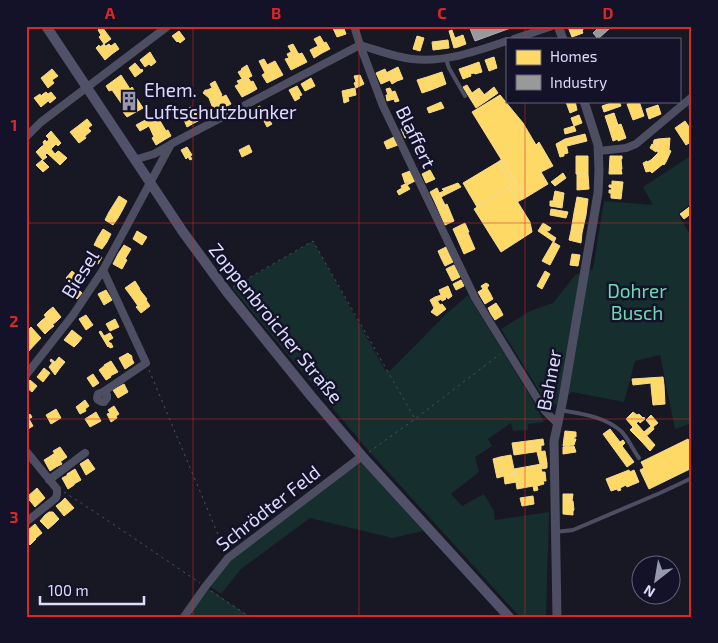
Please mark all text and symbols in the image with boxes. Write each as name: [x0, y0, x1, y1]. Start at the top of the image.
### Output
text: A: [105, 3, 116, 22]
text: B: [271, 3, 281, 22]
text: C: [437, 3, 447, 22]
text: D: [603, 3, 614, 22]
legend: [506, 38, 680, 102]
text: Homes: [550, 47, 597, 65]
text: Industry: [550, 73, 607, 91]
place label: Ehem. Luftschutzbunker: [144, 78, 297, 123]
building icon: Ehem. Luftschutzbunker: [118, 90, 140, 112]
street label: Blaffert: [392, 102, 441, 172]
text: 1: [11, 115, 17, 134]
street label: Zoppenbroicher Straße: [205, 238, 348, 407]
street label: Biesel: [56, 245, 103, 302]
park label: Dohrer Busch: [607, 279, 667, 324]
text: 2: [9, 311, 19, 330]
street label: Bahner: [531, 347, 566, 413]
street label: Schrödter Feld: [211, 460, 324, 555]
text: 3: [9, 507, 19, 526]
north arrow: [630, 556, 680, 606]
scale bar: [40, 573, 144, 605]
text: 100 m: [48, 581, 89, 599]
text: N: [640, 582, 658, 601]

